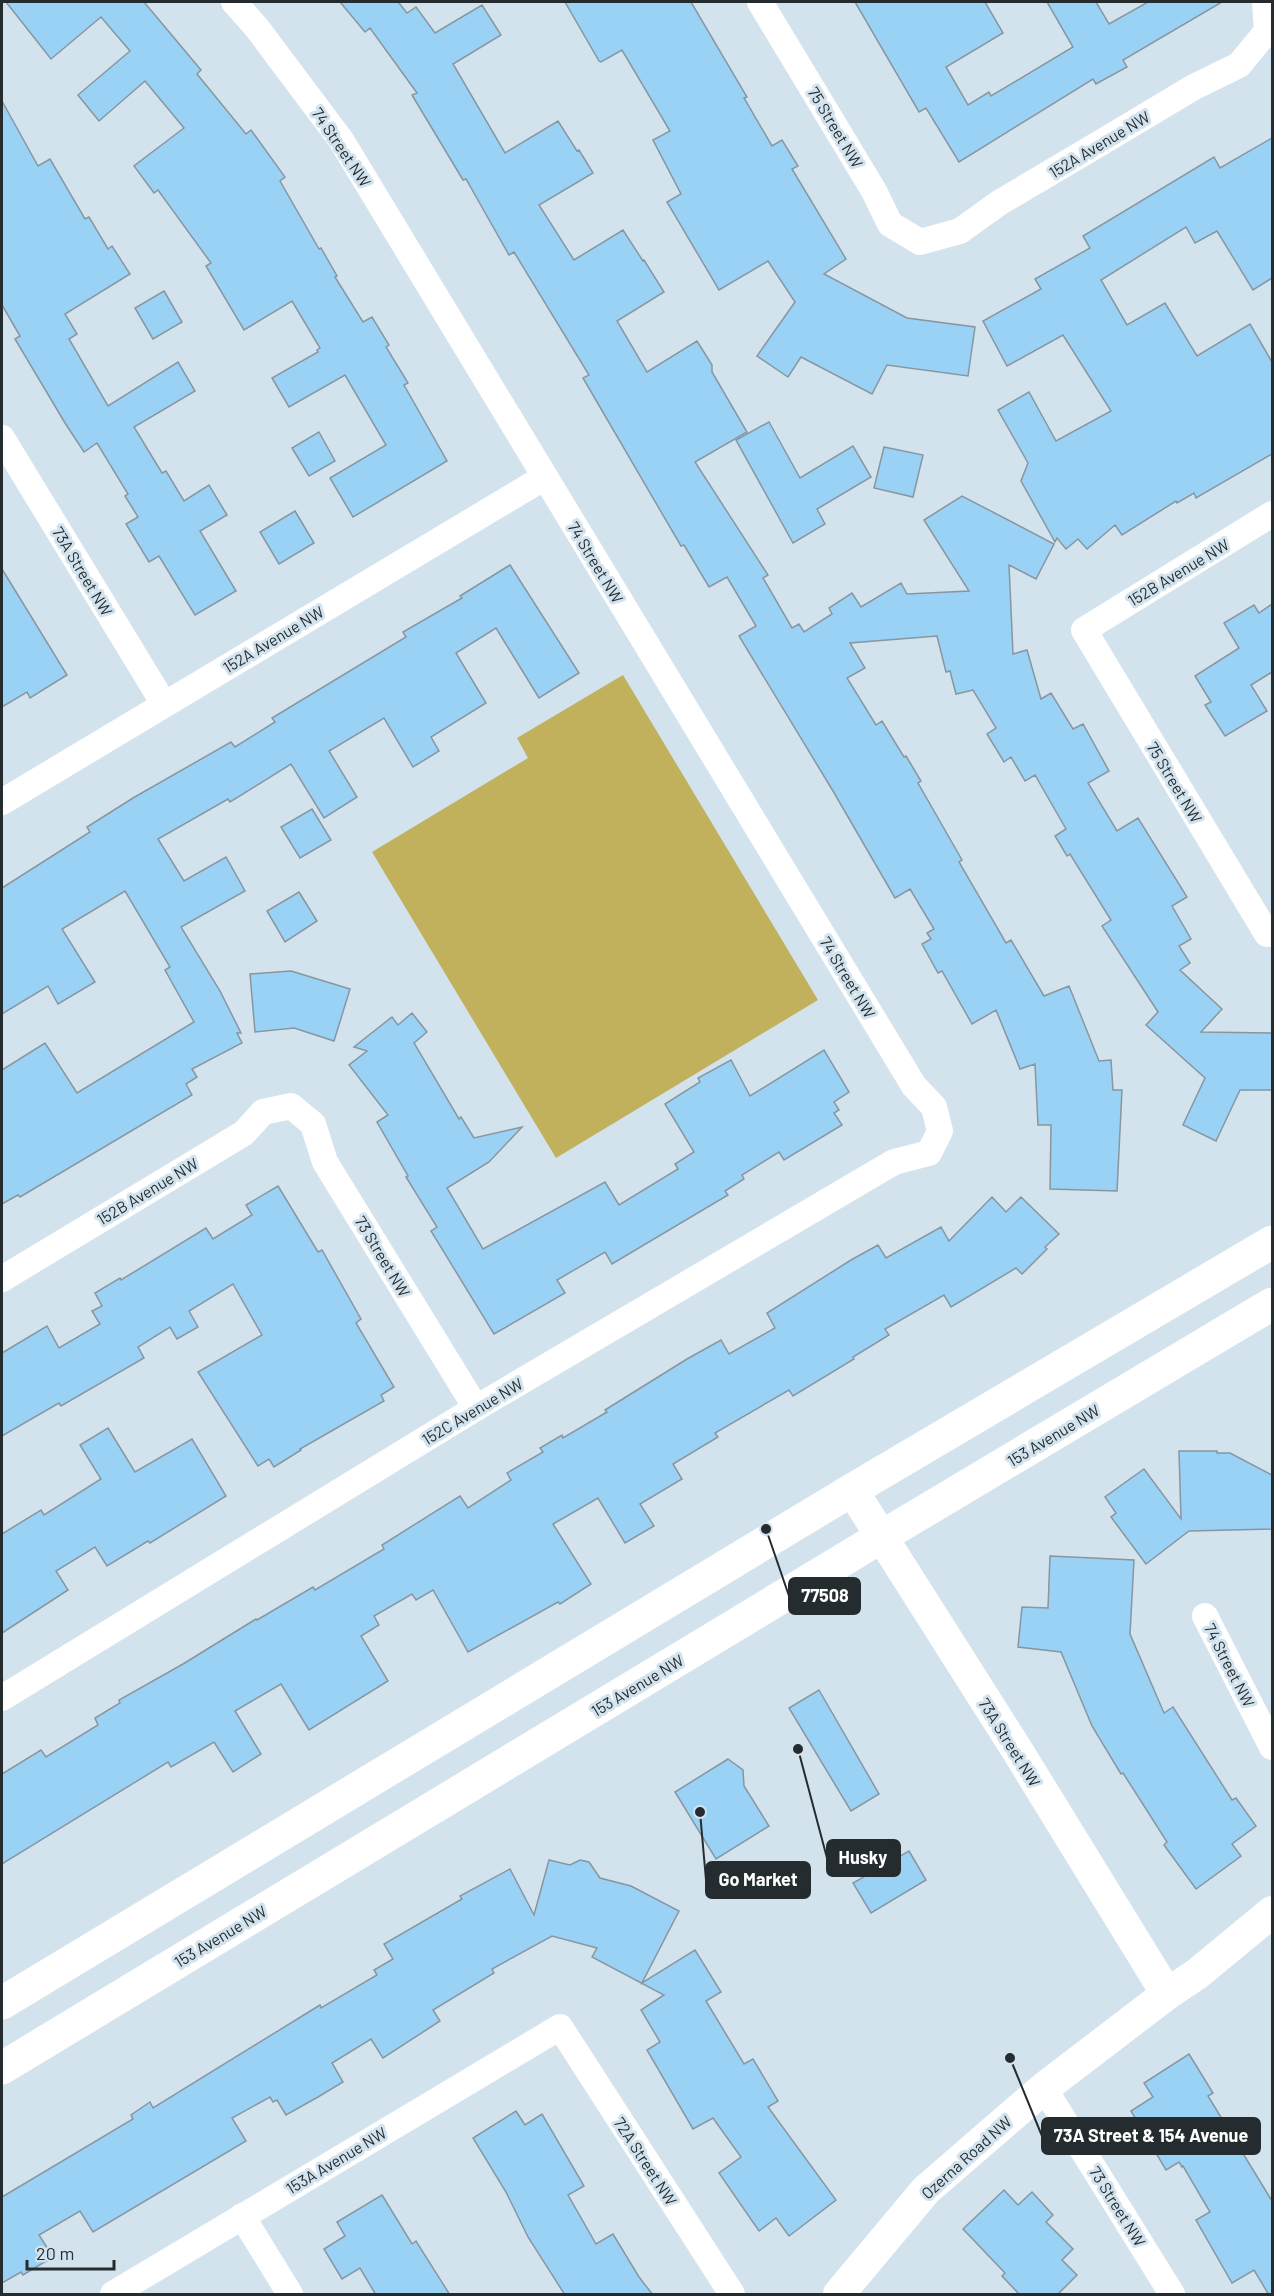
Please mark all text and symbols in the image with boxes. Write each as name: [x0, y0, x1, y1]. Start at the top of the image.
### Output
street label: 75 Street NW: [804, 83, 868, 171]
street label: 74 Street NW: [309, 104, 375, 190]
street label: 152A Avenue NW: [1045, 106, 1153, 182]
street label: 74 Street NW: [564, 518, 628, 606]
street label: 73A Street NW: [49, 523, 117, 619]
street label: 152B Avenue NW: [1124, 534, 1232, 610]
street label: 152A Avenue NW: [219, 601, 327, 677]
street label: 75 Street NW: [1143, 738, 1207, 826]
street label: 74 Street NW: [816, 933, 880, 1021]
street label: 152B Avenue NW: [93, 1153, 201, 1229]
street label: 73 Street NW: [351, 1212, 415, 1300]
street label: 152C Avenue NW: [418, 1373, 526, 1449]
street label: 153 Avenue NW: [1003, 1400, 1103, 1470]
callout: 77508: [789, 1578, 860, 1614]
text: 77508: [801, 1584, 849, 1606]
street label: 74 Street NW: [1201, 1620, 1259, 1710]
street label: 153 Avenue NW: [587, 1650, 687, 1720]
street label: 73A Street NW: [975, 1694, 1045, 1790]
callout: Husky: [827, 1840, 900, 1876]
text: Husky: [839, 1846, 887, 1868]
callout: Go Market: [706, 1862, 810, 1898]
text: Go Market: [718, 1868, 798, 1890]
street label: 153 Avenue NW: [170, 1901, 270, 1971]
street label: Ozerna Road NW: [917, 2112, 1015, 2202]
street label: 72A Street NW: [611, 2114, 681, 2208]
callout: 73A Street & 154 Avenue: [1042, 2118, 1260, 2154]
street label: 153A Avenue NW: [282, 2123, 390, 2197]
text: 73A Street & 154 Avenue: [1054, 2124, 1248, 2146]
street label: 73 Street NW: [1086, 2162, 1150, 2250]
scale bar: [27, 2233, 114, 2271]
text: 20 m: [36, 2242, 74, 2264]

